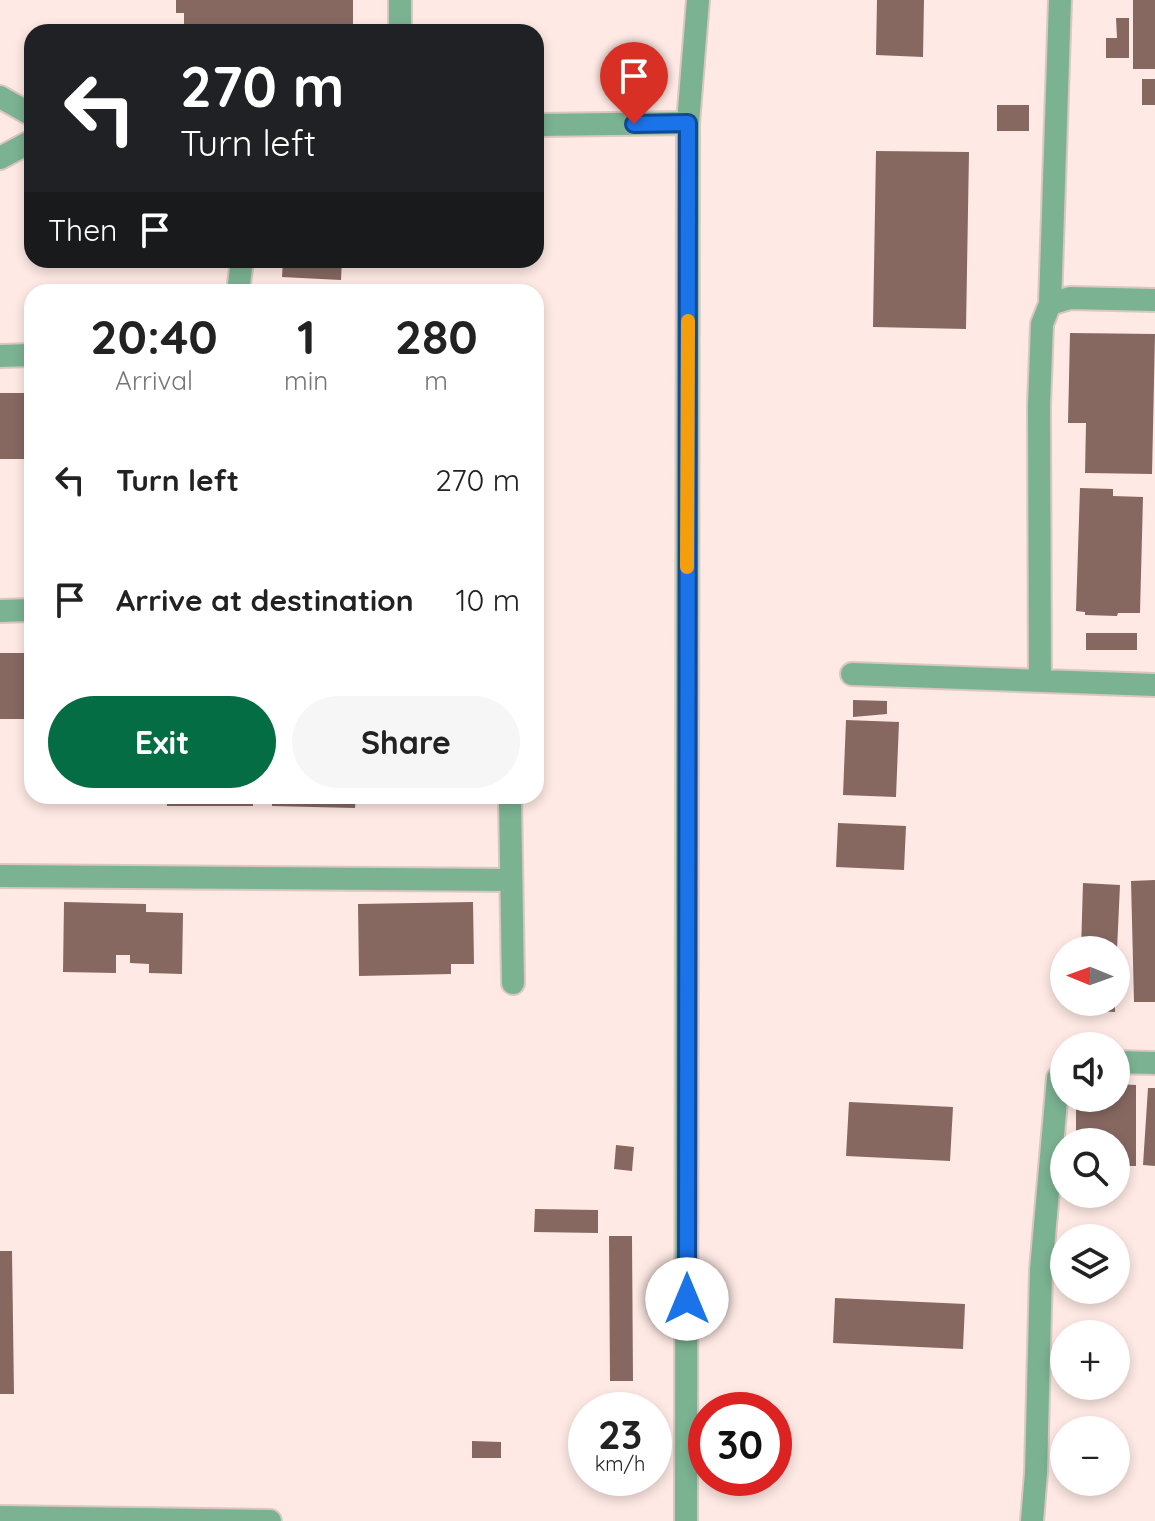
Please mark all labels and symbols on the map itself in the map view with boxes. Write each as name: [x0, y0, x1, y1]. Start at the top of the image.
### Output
pin: [600, 42, 668, 124]
north arrow: [1050, 936, 1130, 1016]
position arrow: [645, 1257, 729, 1341]
speed limit sign: 30: [688, 1392, 792, 1496]

